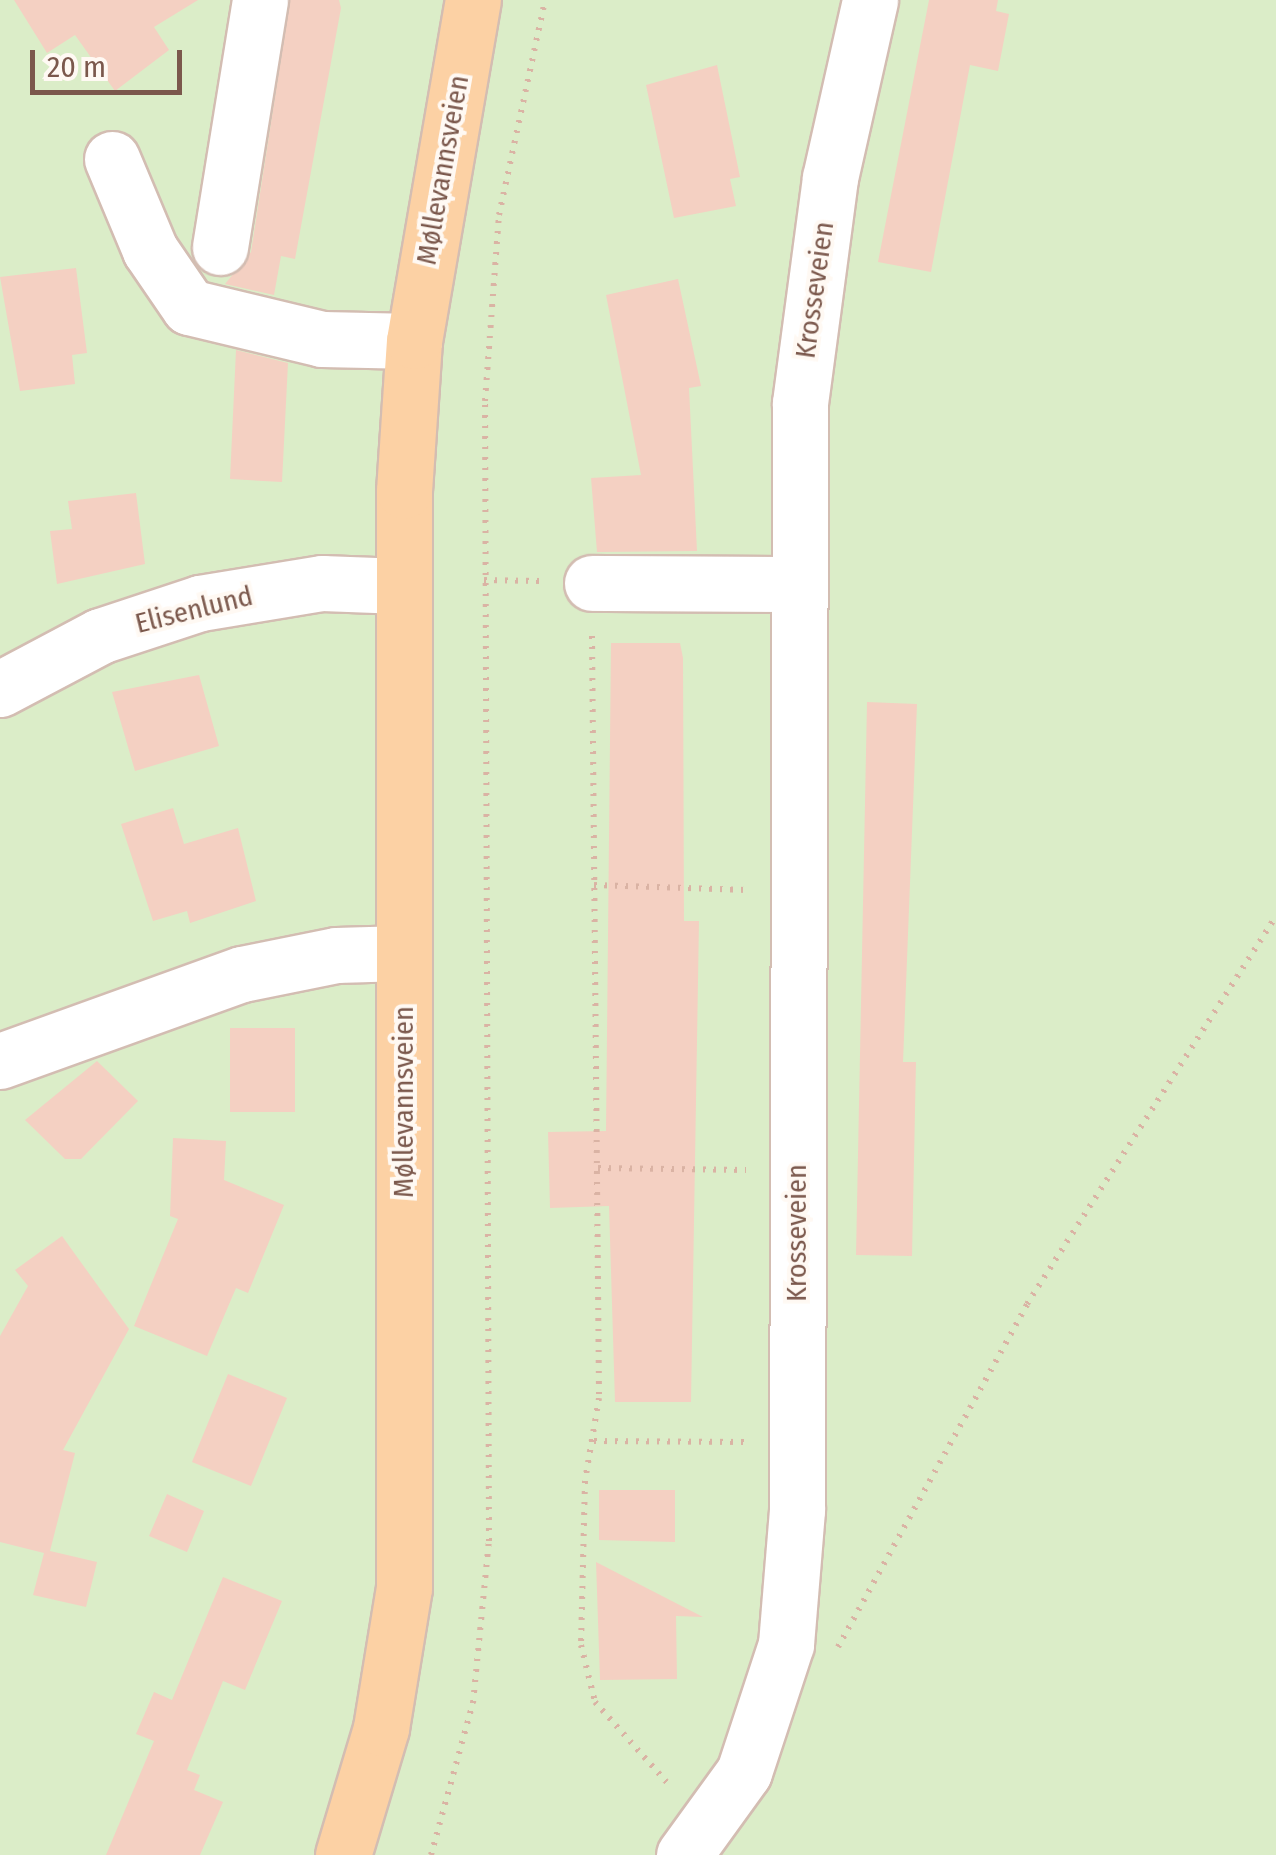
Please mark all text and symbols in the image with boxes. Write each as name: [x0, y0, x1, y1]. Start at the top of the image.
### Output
scale bar: [35, 30, 188, 92]
text: 20 m: [47, 49, 106, 85]
street label: Møllevannsveien: [410, 73, 476, 267]
street label: Krosseveien: [789, 219, 841, 361]
street label: Elisenlund: [132, 579, 256, 641]
street label: Møllevannsveien: [387, 1006, 421, 1198]
street label: Krosseveien: [780, 1164, 814, 1302]

